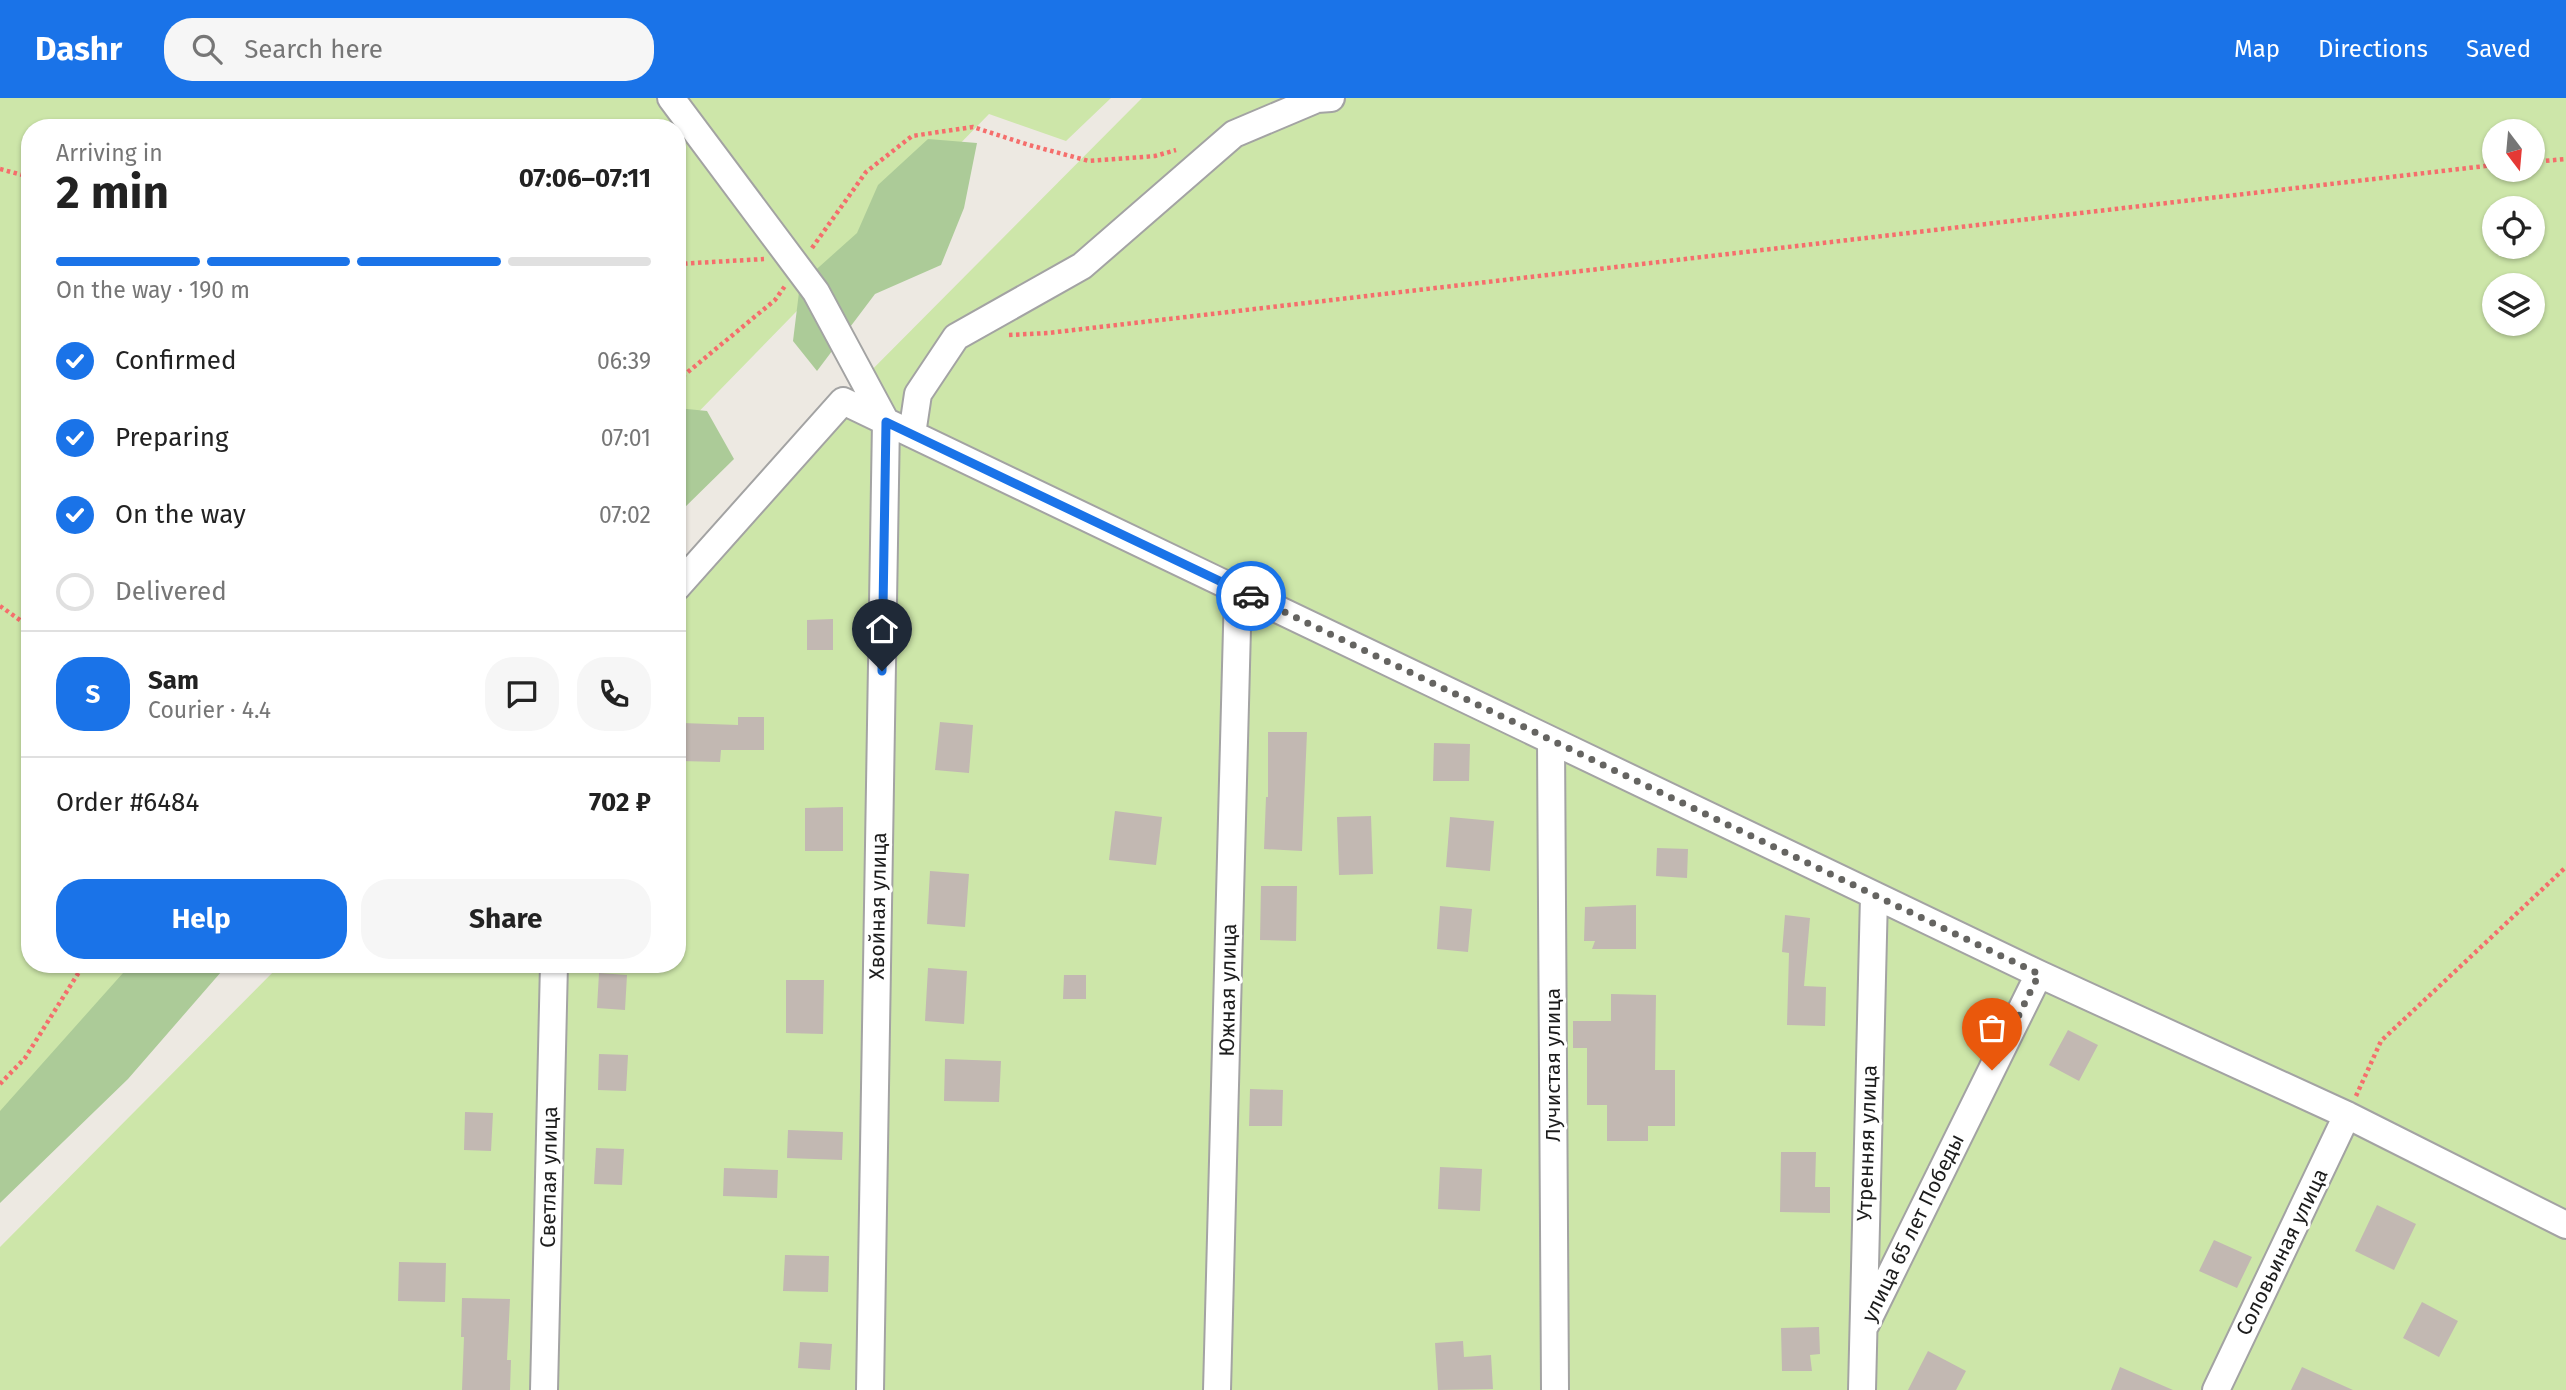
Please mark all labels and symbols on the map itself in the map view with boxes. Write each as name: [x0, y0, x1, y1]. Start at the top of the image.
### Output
north arrow: [2482, 119, 2544, 182]
courier: [1216, 561, 1286, 631]
pin: [852, 599, 912, 671]
street label: Хвойная улица: [864, 832, 892, 980]
street label: Южная улица: [1214, 923, 1242, 1057]
street label: Лучистая улица: [1540, 988, 1566, 1142]
pin: [1962, 998, 2022, 1070]
street label: Утренняя улица: [1851, 1064, 1883, 1222]
street label: Светлая улица: [535, 1106, 563, 1248]
street label: улица 65 лет Победы: [1856, 1130, 1970, 1326]
street label: Соловьиная улица: [2230, 1164, 2334, 1340]

